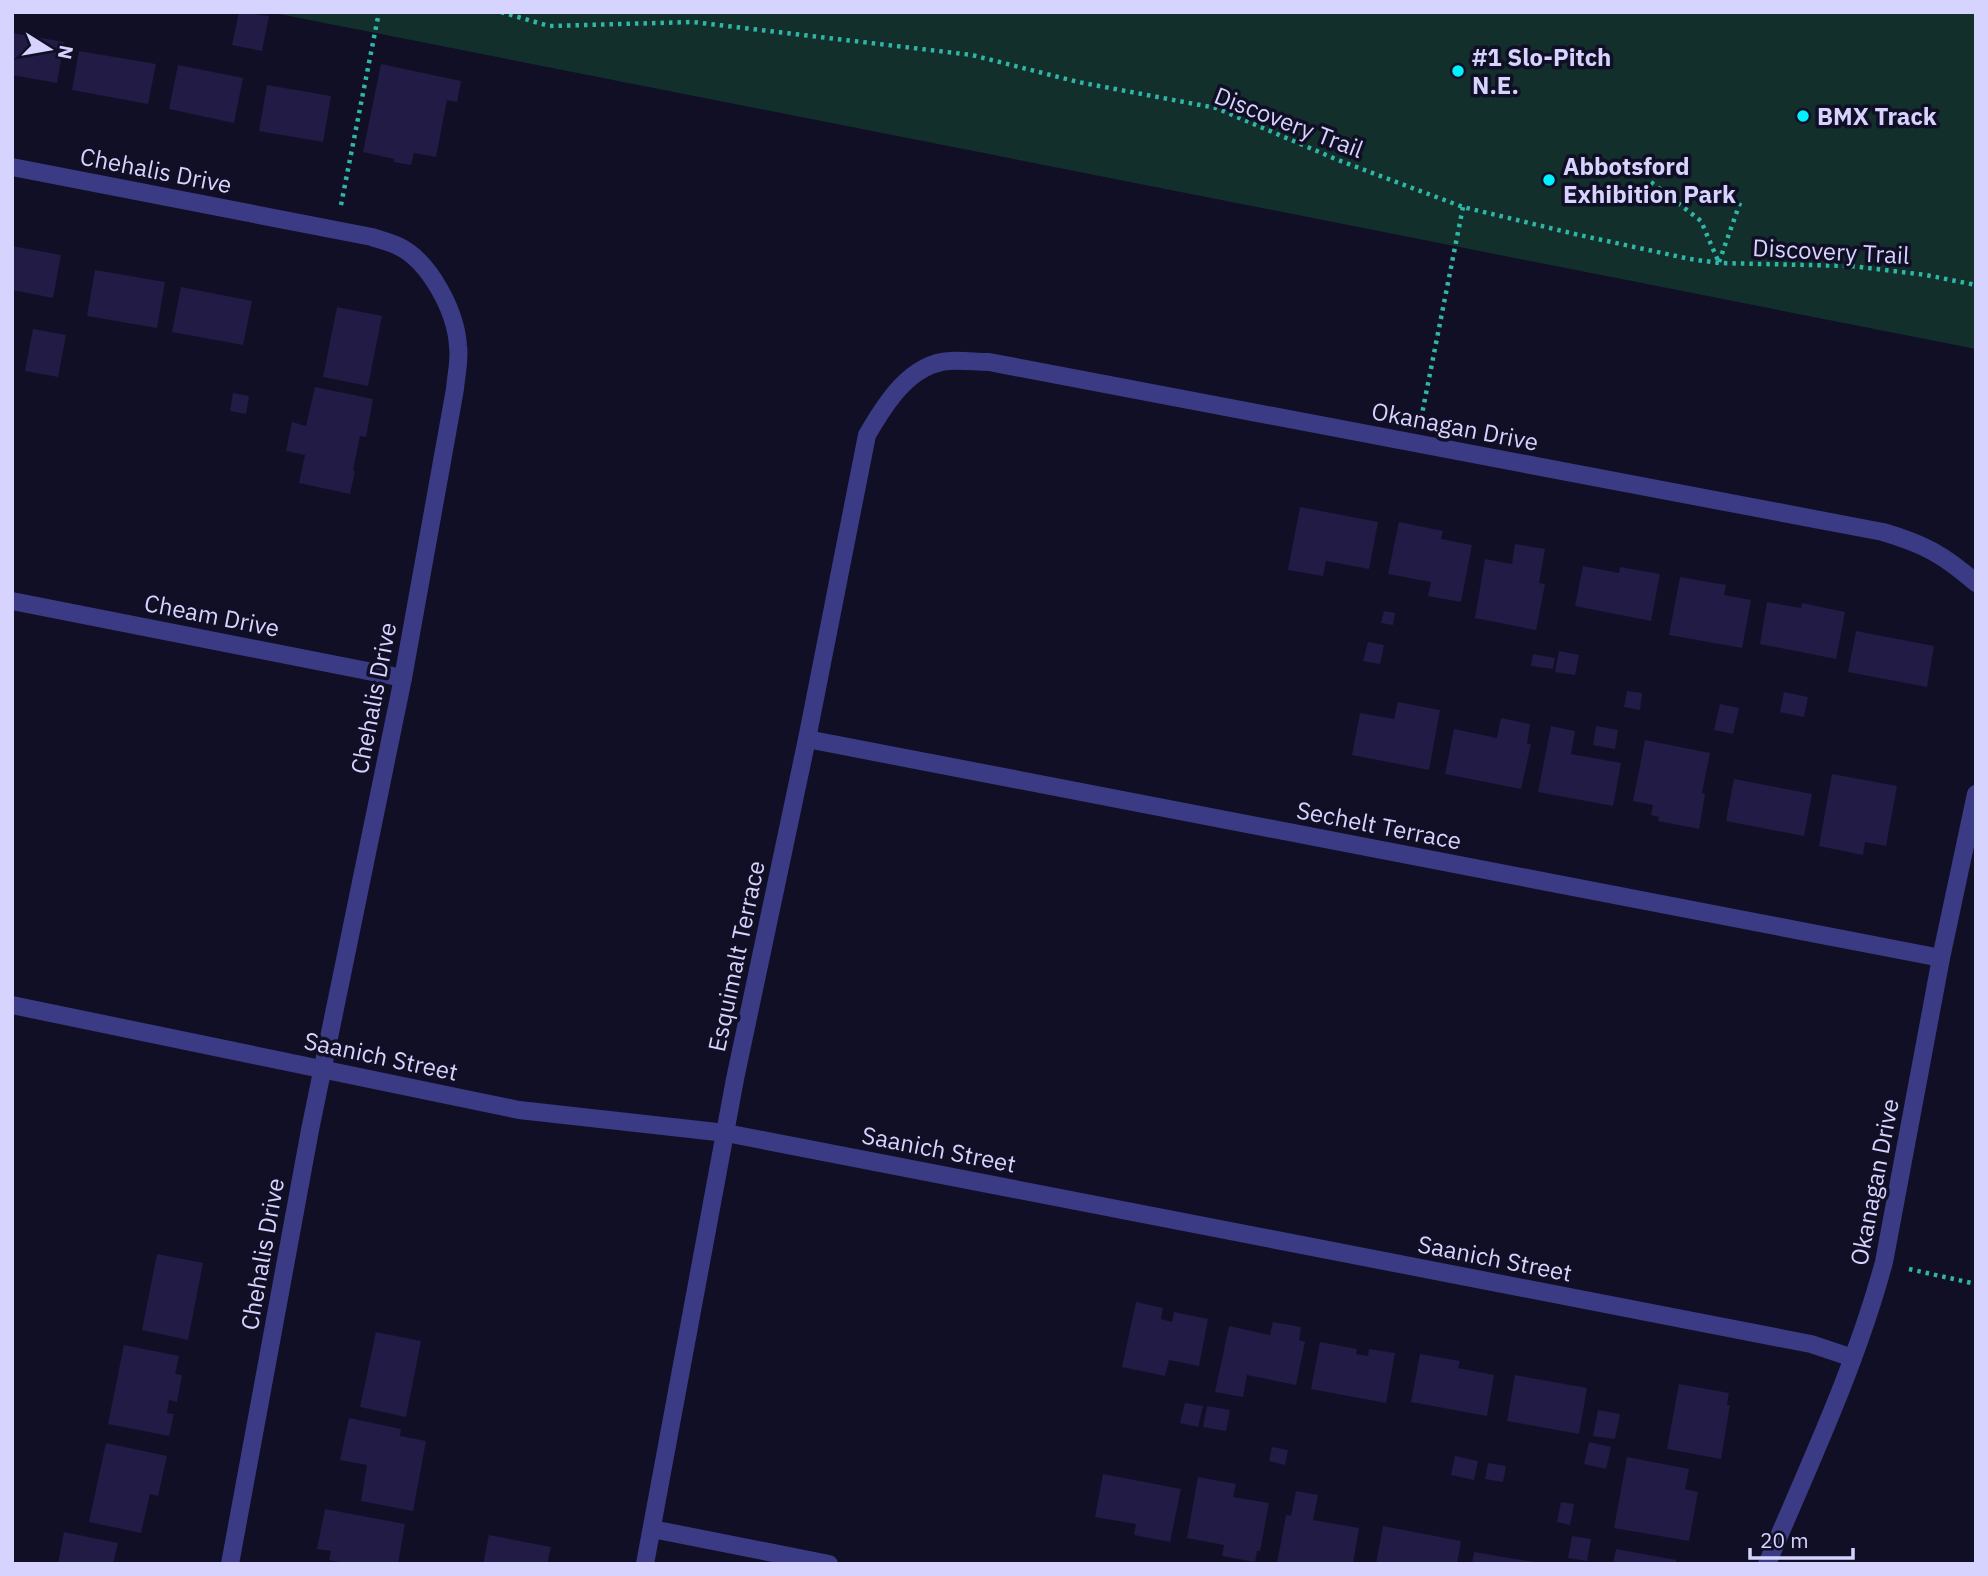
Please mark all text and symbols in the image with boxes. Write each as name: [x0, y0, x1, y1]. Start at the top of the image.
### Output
north arrow: [14, 14, 84, 84]
place label: #1 Slo-Pitch N.E.: [1472, 41, 1611, 101]
text: N: [53, 43, 79, 61]
marker: #1 Slo-Pitch N.E.: [1450, 63, 1466, 79]
street label: Discovery Trail: [1210, 79, 1368, 165]
place label: BMX Track: [1817, 100, 1937, 132]
marker: BMX Track: [1795, 108, 1811, 124]
street label: Chehalis Drive: [77, 140, 235, 200]
place label: Abbotsford Exhibition Park: [1563, 150, 1736, 210]
marker: Abbotsford Exhibition Park: [1541, 172, 1557, 188]
street label: Discovery Trail: [1752, 231, 1910, 271]
street label: Okanagan Drive: [1369, 394, 1541, 458]
street label: Cheam Drive: [142, 586, 282, 644]
street label: Chehalis Drive: [343, 619, 403, 777]
street label: Sechelt Terrace: [1294, 793, 1464, 857]
street label: Esquimalt Terrace: [700, 858, 772, 1054]
street label: Saanich Street: [301, 1024, 461, 1088]
street label: Okanagan Drive: [1842, 1096, 1906, 1268]
street label: Saanich Street: [859, 1118, 1019, 1180]
street label: Chehalis Drive: [233, 1176, 291, 1332]
street label: Saanich Street: [1415, 1227, 1575, 1289]
scale bar: [1750, 1516, 1853, 1560]
text: 20 m: [1760, 1526, 1809, 1554]

